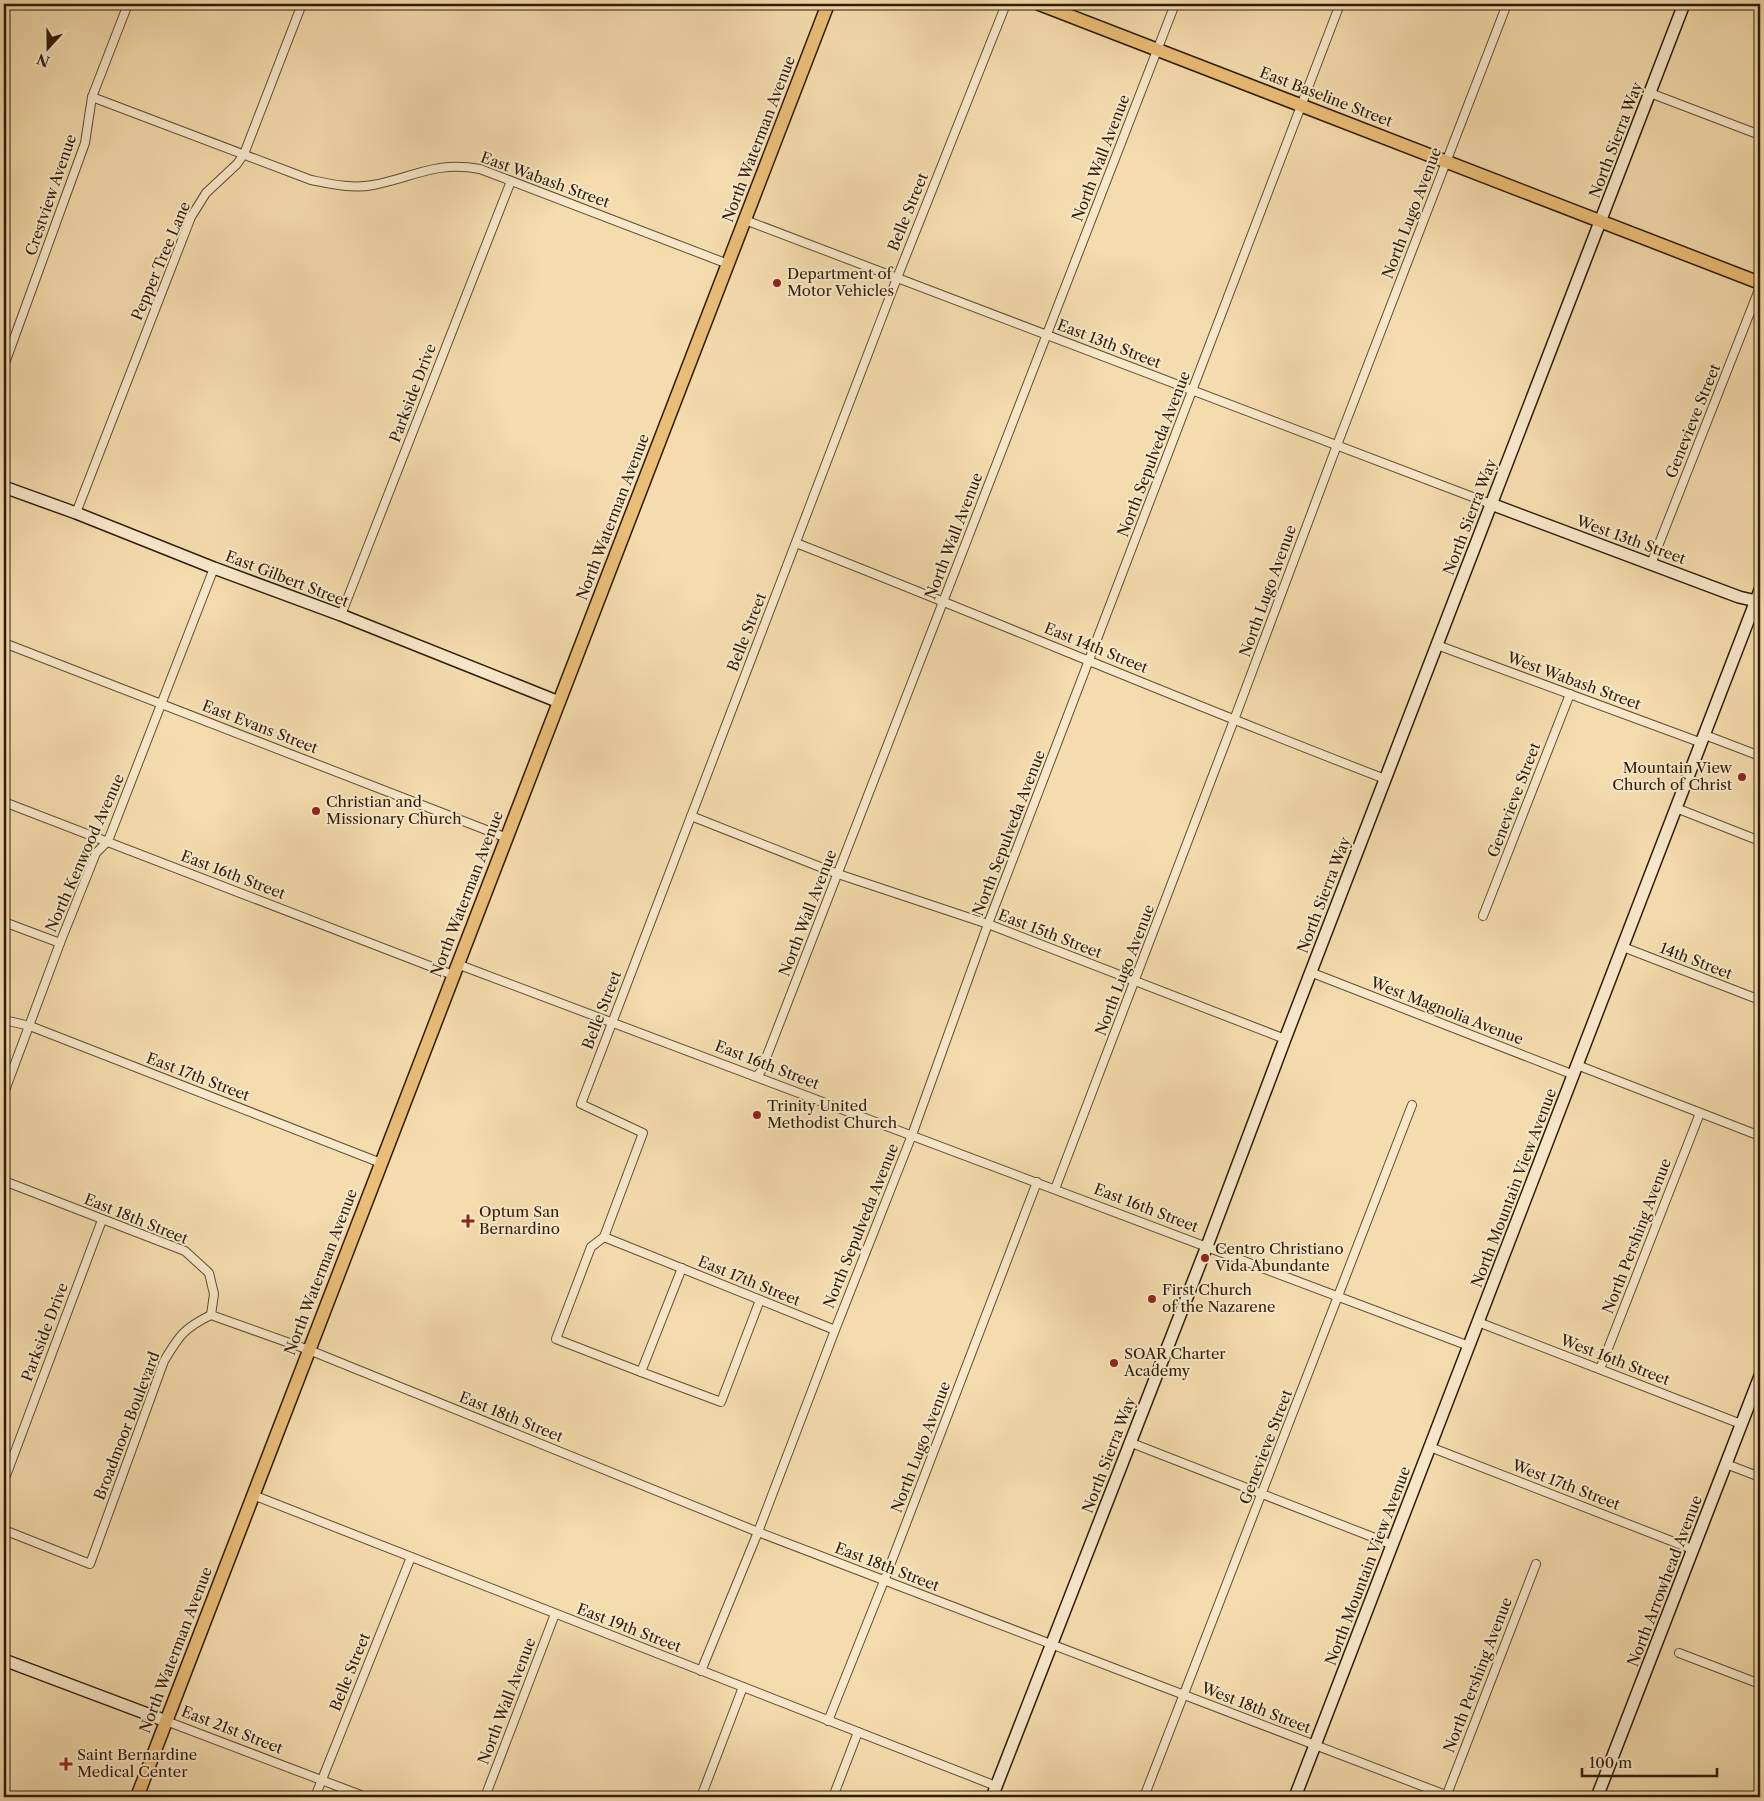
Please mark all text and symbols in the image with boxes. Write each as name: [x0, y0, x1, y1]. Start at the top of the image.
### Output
north arrow: [22, 22, 72, 72]
text: N: [34, 50, 52, 71]
street label: North Waterman Avenue: [718, 53, 799, 225]
street label: East Baseline Street: [1257, 62, 1396, 131]
street label: North Sierra Way: [1585, 78, 1647, 201]
street label: North Wall Avenue: [1068, 92, 1133, 224]
street label: Crestview Avenue: [21, 132, 80, 258]
street label: North Lugo Avenue: [1378, 145, 1445, 281]
street label: East Wabash Street: [478, 147, 613, 212]
street label: Belle Street: [883, 169, 932, 254]
street label: Pepper Tree Lane: [127, 199, 194, 323]
place label: Department of Motor Vehicles: [787, 264, 894, 300]
marker: Department of Motor Vehicles: [771, 277, 783, 289]
street label: East 13th Street: [1055, 315, 1164, 372]
street label: Parkside Drive: [385, 341, 440, 445]
street label: Genevieve Street: [1661, 360, 1724, 481]
street label: North Sepulveda Avenue: [1113, 368, 1194, 539]
street label: North Waterman Avenue: [572, 431, 653, 603]
street label: North Sierra Way: [1439, 455, 1501, 578]
street label: North Wall Avenue: [921, 470, 986, 602]
street label: West 13th Street: [1573, 511, 1689, 568]
street label: North Lugo Avenue: [1235, 522, 1300, 659]
street label: East Gilbert Street: [223, 546, 352, 611]
street label: Belle Street: [723, 589, 770, 674]
street label: East 14th Street: [1042, 618, 1151, 677]
street label: West Wabash Street: [1504, 647, 1644, 714]
street label: East Evans Street: [200, 696, 321, 758]
street label: Genevieve Street: [1483, 739, 1544, 860]
street label: North Sepulveda Avenue: [968, 747, 1049, 918]
place label: Mountain View Church of Christ: [1612, 758, 1733, 794]
street label: North Kenwood Avenue: [41, 771, 128, 935]
marker: Mountain View Church of Christ: [1736, 771, 1748, 783]
place label: Christian and Missionary Church: [326, 792, 462, 828]
marker: Christian and Missionary Church: [310, 805, 322, 817]
street label: North Waterman Avenue: [426, 808, 507, 980]
street label: North Sierra Way: [1293, 833, 1355, 956]
street label: East 16th Street: [178, 846, 289, 903]
street label: North Wall Avenue: [775, 847, 840, 979]
street label: North Lugo Avenue: [1091, 902, 1158, 1038]
street label: East 15th Street: [996, 905, 1105, 962]
street label: 14th Street: [1657, 938, 1736, 983]
street label: Belle Street: [578, 967, 625, 1052]
street label: West Magnolia Avenue: [1367, 972, 1526, 1048]
street label: East 16th Street: [712, 1036, 823, 1093]
street label: East 17th Street: [144, 1048, 253, 1105]
street label: North Mountain View Avenue: [1467, 1086, 1560, 1290]
place label: Trinity United Methodist Church: [767, 1096, 898, 1132]
marker: Trinity United Methodist Church: [751, 1109, 763, 1121]
street label: North Sepulveda Avenue: [819, 1141, 902, 1311]
street label: North Pershing Avenue: [1598, 1155, 1675, 1316]
street label: East 16th Street: [1091, 1179, 1202, 1236]
street label: North Waterman Avenue: [280, 1186, 361, 1358]
street label: East 18th Street: [81, 1189, 192, 1248]
place label: Optum San Bernardino: [479, 1202, 560, 1238]
marker: Optum San Bernardino: [461, 1214, 475, 1228]
place label: Centro Christiano Vida Abundante: [1214, 1239, 1344, 1275]
street label: East 17th Street: [695, 1251, 804, 1310]
marker: Centro Christiano Vida Abundante: [1199, 1252, 1211, 1264]
street label: Parkside Drive: [17, 1280, 72, 1384]
place label: First Church of the Nazarene: [1162, 1280, 1275, 1316]
marker: First Church of the Nazarene: [1146, 1293, 1158, 1305]
street label: West 16th Street: [1557, 1330, 1673, 1389]
place label: SOAR Charter Academy: [1123, 1344, 1226, 1380]
street label: Broadmoor Boulevard: [89, 1349, 164, 1503]
marker: SOAR Charter Academy: [1108, 1357, 1120, 1369]
street label: North Lugo Avenue: [887, 1379, 954, 1515]
street label: Genevieve Street: [1235, 1386, 1296, 1507]
street label: East 18th Street: [456, 1387, 567, 1446]
street label: North Sierra Way: [1078, 1393, 1140, 1516]
street label: West 17th Street: [1509, 1455, 1624, 1514]
street label: North Mountain View Avenue: [1321, 1464, 1414, 1668]
street label: North Arrowhead Avenue: [1623, 1493, 1706, 1669]
street label: East 18th Street: [832, 1538, 943, 1595]
street label: North Waterman Avenue: [135, 1564, 216, 1736]
street label: North Pershing Avenue: [1439, 1594, 1516, 1755]
street label: East 19th Street: [574, 1599, 685, 1656]
street label: Belle Street: [325, 1629, 374, 1714]
street label: North Wall Avenue: [474, 1635, 539, 1767]
street label: West 18th Street: [1198, 1678, 1314, 1737]
street label: East 21st Street: [179, 1701, 286, 1758]
place label: Saint Bernardine Medical Center: [77, 1745, 197, 1781]
scale bar: [1582, 1746, 1716, 1778]
text: 100 m: [1589, 1753, 1632, 1772]
marker: Saint Bernardine Medical Center: [59, 1757, 73, 1771]

